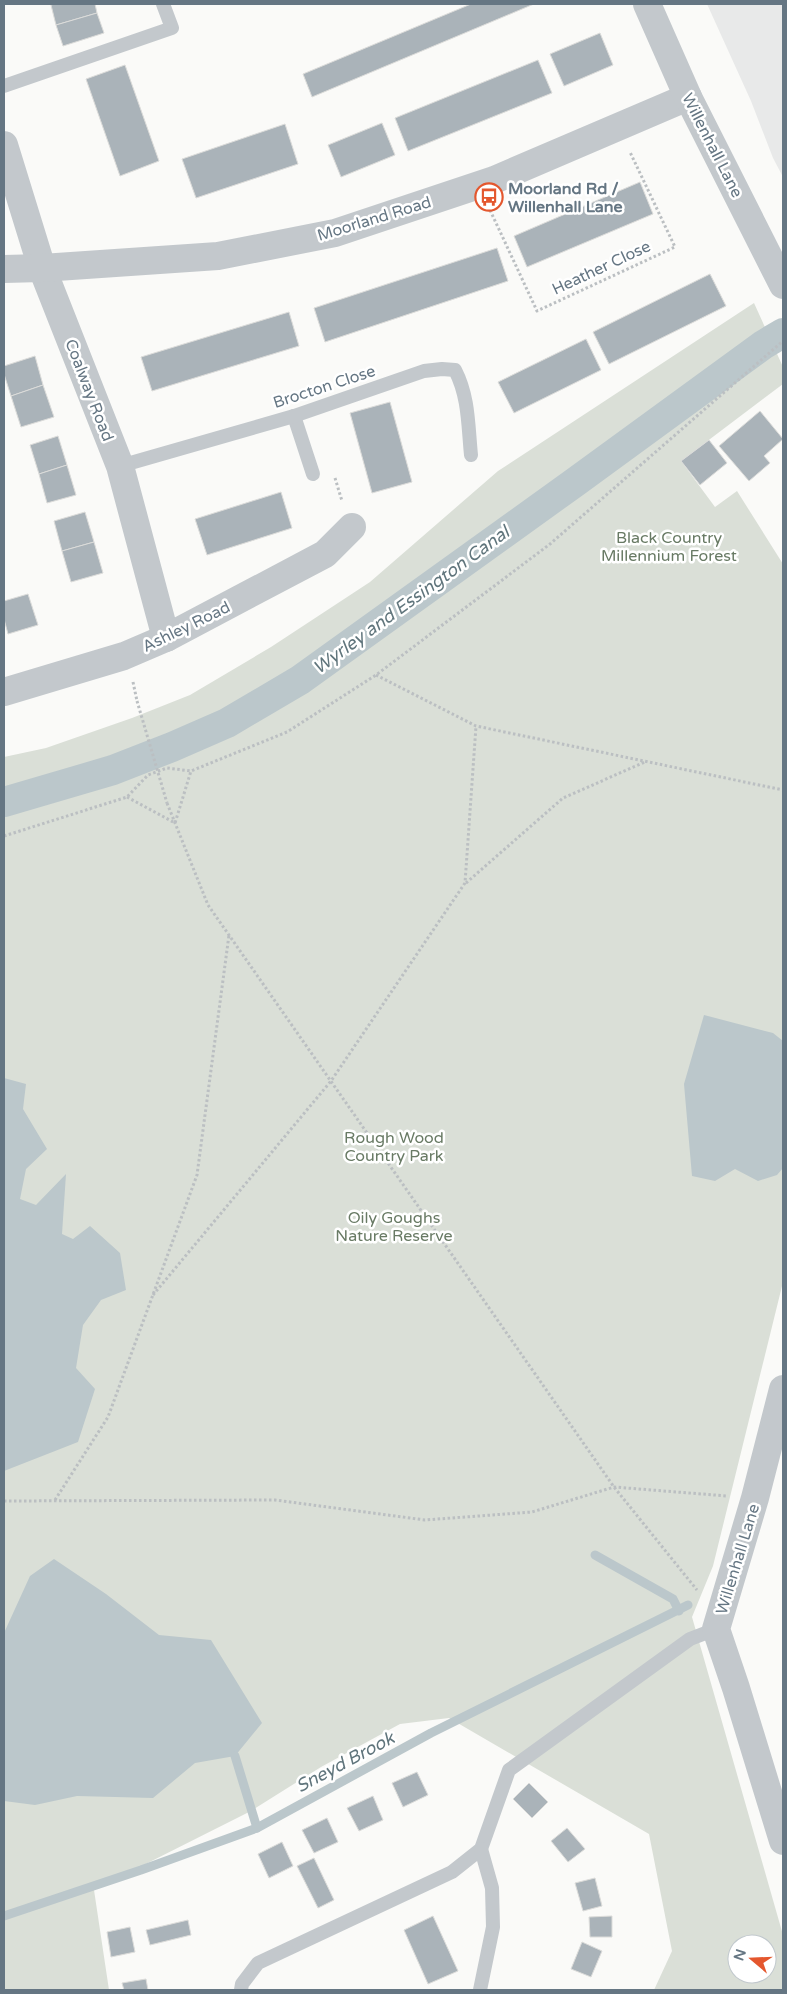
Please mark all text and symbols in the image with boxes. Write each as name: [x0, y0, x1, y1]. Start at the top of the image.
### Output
street label: Willenhall Lane: [677, 90, 747, 201]
place label: Moorland Rd / Willenhall Lane: [508, 179, 623, 217]
bus stop icon: Moorland Rd / Willenhall Lane: [474, 182, 504, 212]
street label: Moorland Road: [315, 192, 434, 246]
street label: Heather Close: [549, 236, 654, 299]
street label: Coalway Road: [60, 336, 118, 444]
street label: Brocton Close: [271, 361, 378, 413]
water label: Wyrley and Essington Canal: [308, 520, 516, 679]
park label: Black Country Millennium Forest: [601, 528, 737, 566]
street label: Ashley Road: [139, 597, 234, 657]
park label: Rough Wood Country Park: [344, 1128, 444, 1166]
park label: Oily Goughs Nature Reserve: [335, 1208, 453, 1246]
street label: Willenhall Lane: [712, 1502, 764, 1617]
water label: Sneyd Brook: [292, 1726, 399, 1797]
north arrow: [727, 1934, 777, 1984]
text: N: [730, 1947, 750, 1963]

